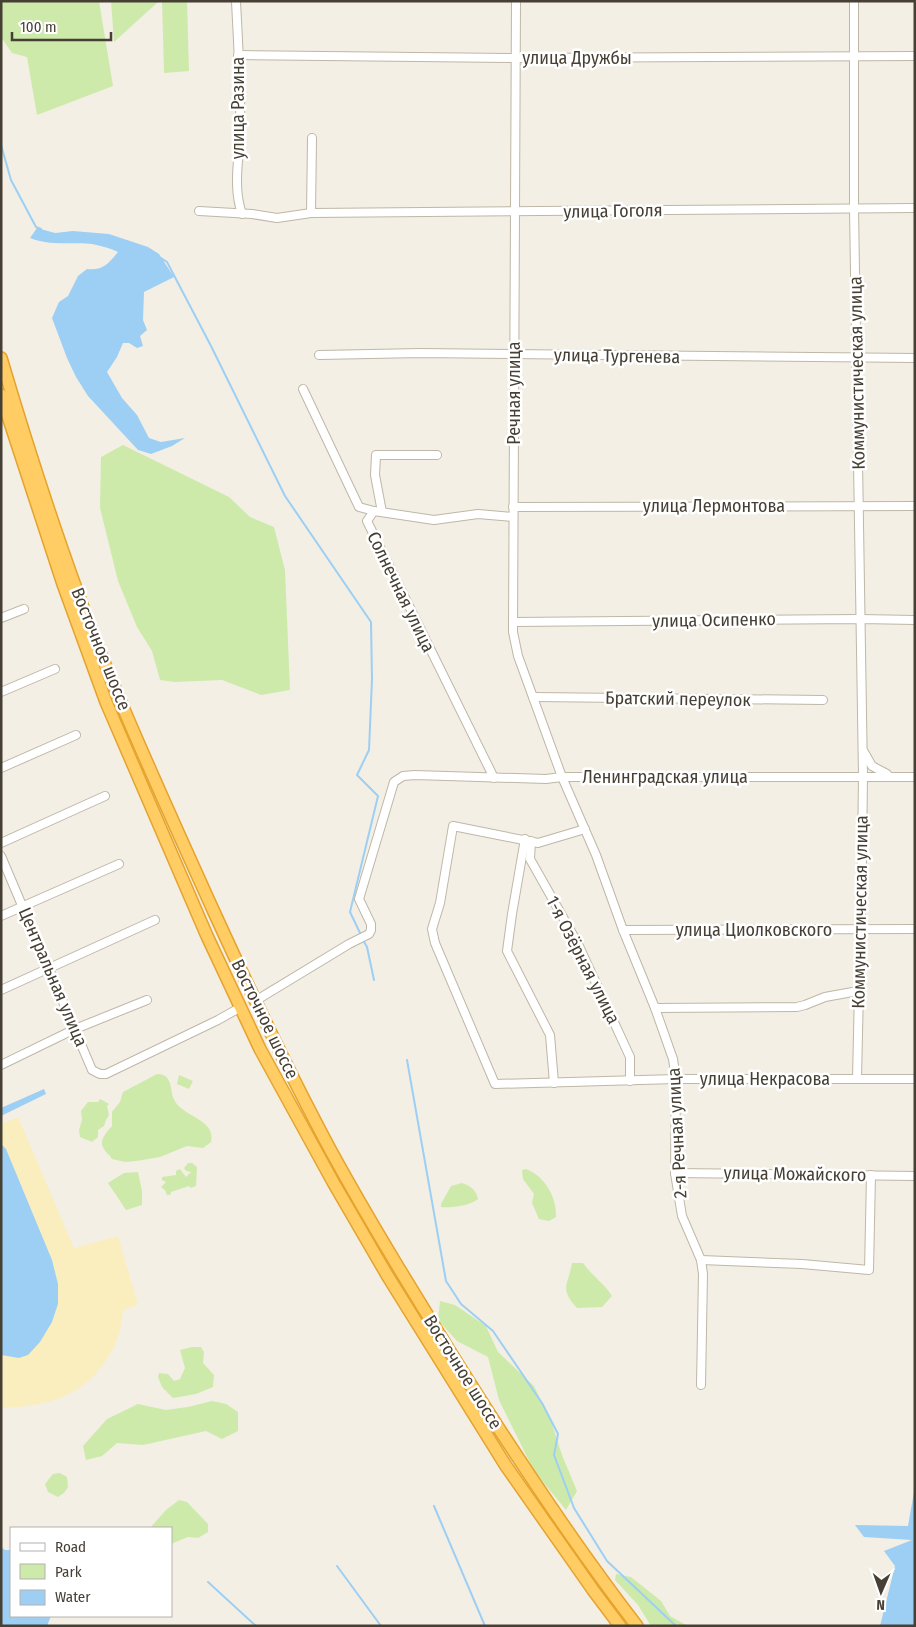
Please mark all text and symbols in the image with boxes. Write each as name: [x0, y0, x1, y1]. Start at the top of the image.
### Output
scale bar: [12, 10, 111, 42]
text: 100 m: [20, 18, 57, 36]
street label: улица Дружбы: [522, 47, 632, 69]
street label: улица Разина: [227, 56, 249, 159]
street label: улица Гоголя: [563, 199, 663, 223]
street label: Коммунистическая улица: [844, 276, 870, 470]
street label: Речная улица: [503, 341, 525, 445]
street label: улица Тургенева: [554, 344, 680, 368]
street label: улица Лермонтова: [643, 495, 785, 517]
street label: Солнечная улица: [362, 528, 440, 656]
street label: Восточное шоссе: [66, 584, 136, 714]
street label: улица Осипенко: [652, 608, 776, 632]
street label: Братский переулок: [605, 687, 752, 711]
street label: Ленинградская улица: [582, 766, 748, 788]
street label: Коммунистическая улица: [847, 815, 873, 1009]
street label: 1-я Озёрная улица: [541, 892, 625, 1028]
street label: Центральная улица: [14, 904, 92, 1050]
street label: улица Циолковского: [676, 919, 832, 941]
street label: Восточное шоссе: [227, 956, 304, 1083]
street label: 2-я Речная улица: [663, 1067, 691, 1199]
street label: улица Некрасова: [700, 1068, 830, 1090]
street label: улица Можайского: [724, 1162, 866, 1186]
street label: Восточное шоссе: [419, 1311, 507, 1433]
legend: [10, 1527, 172, 1617]
text: Road: [55, 1538, 86, 1556]
text: Park: [55, 1563, 82, 1581]
north arrow: [856, 1567, 906, 1617]
text: Water: [55, 1588, 91, 1606]
text: N: [876, 1596, 885, 1613]

